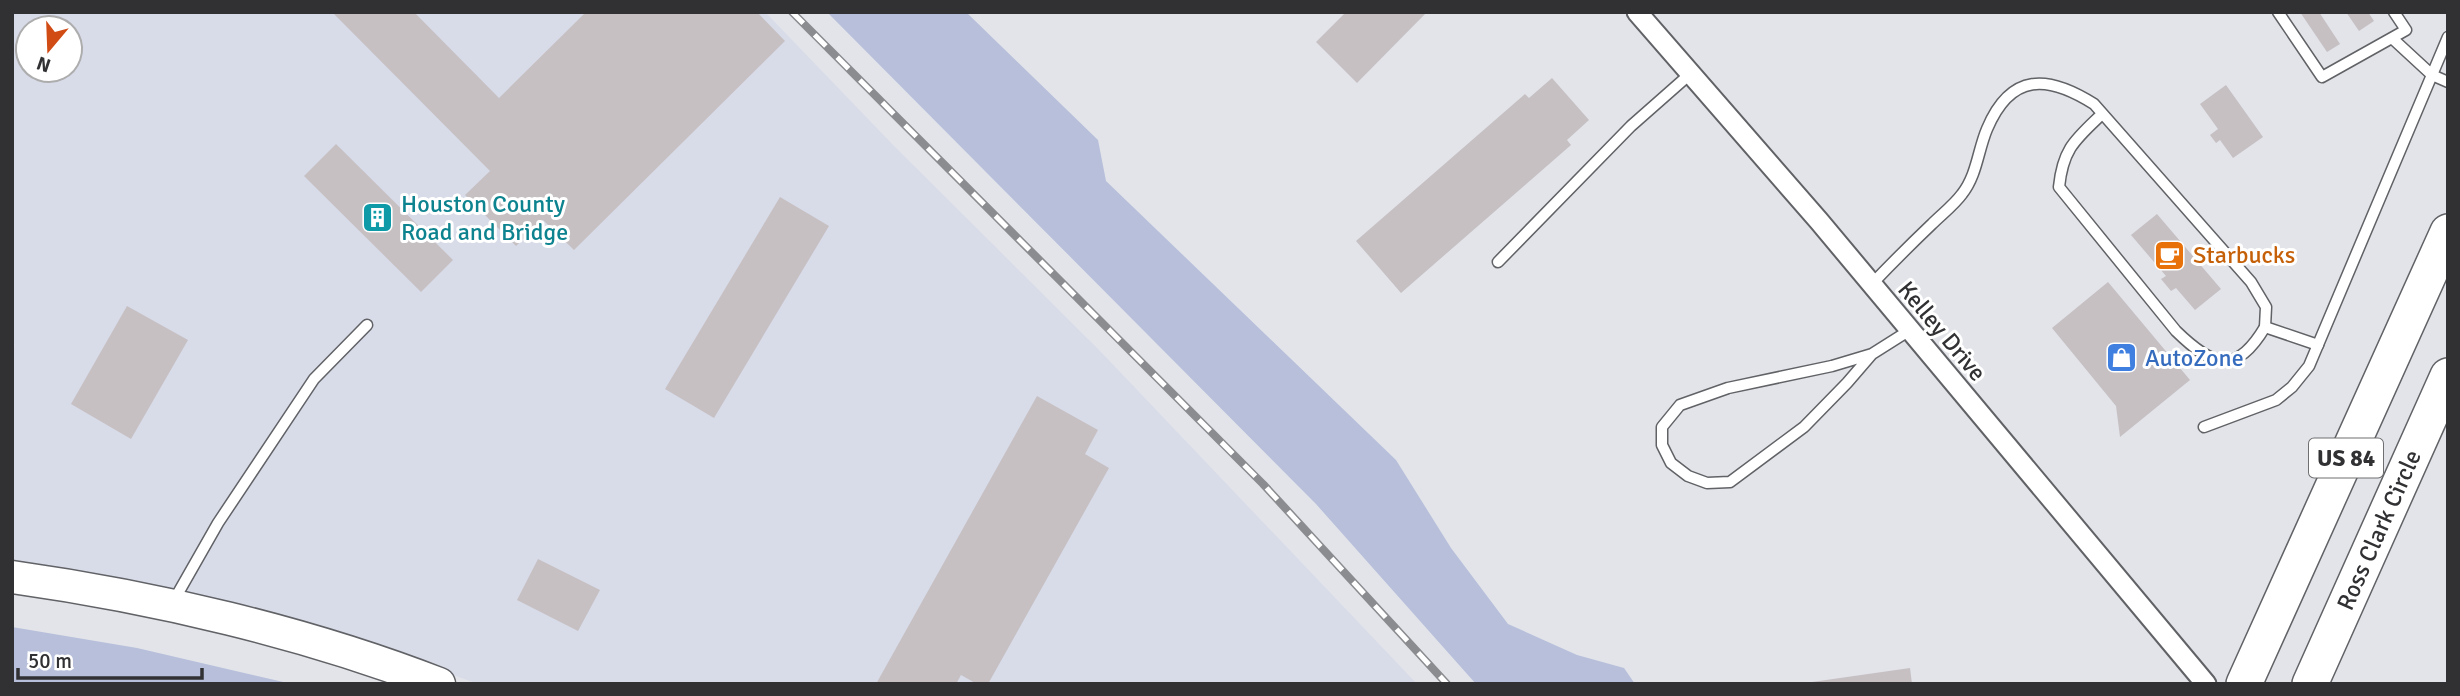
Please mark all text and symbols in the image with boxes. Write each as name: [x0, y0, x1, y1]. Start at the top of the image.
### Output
north arrow: [14, 14, 84, 84]
text: N: [34, 51, 54, 78]
place label: Houston County Road and Bridge: [401, 189, 568, 247]
building icon: Houston County Road and Bridge: [361, 201, 395, 235]
cafe icon: Starbucks: [2153, 238, 2187, 272]
place label: Starbucks: [2193, 240, 2295, 270]
street label: Kelley Drive: [1891, 275, 1993, 387]
shop icon: AutoZone: [2105, 341, 2139, 375]
place label: AutoZone: [2145, 343, 2244, 373]
road number: US 84: [2309, 438, 2383, 478]
street label: Ross Clark Circle: [2330, 445, 2428, 615]
scale bar: [18, 636, 201, 680]
text: 50 m: [28, 648, 72, 674]

